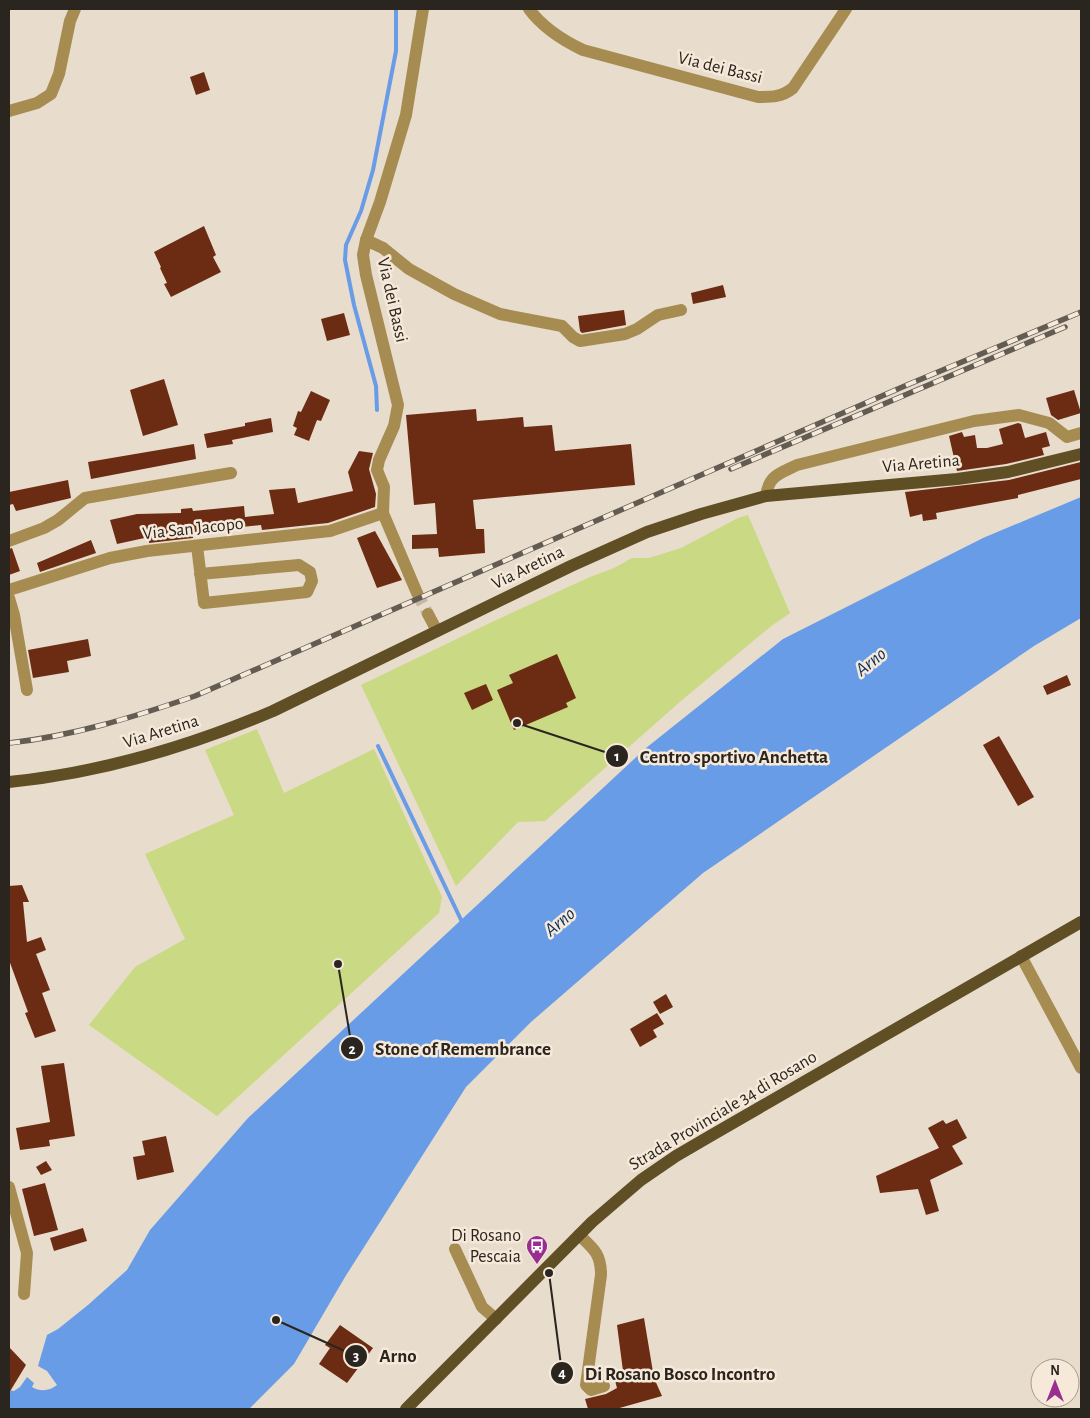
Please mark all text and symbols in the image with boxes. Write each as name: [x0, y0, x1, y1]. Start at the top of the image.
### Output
street label: Via dei Bassi: [676, 49, 764, 87]
street label: Via dei Bassi: [374, 256, 410, 344]
street label: Via Aretina: [881, 452, 961, 476]
street label: Via San Jacopo: [142, 515, 245, 543]
street label: Via Aretina: [489, 543, 567, 593]
water label: Arno: [851, 644, 890, 680]
street label: Via Aretina: [121, 712, 201, 752]
callout: Centro sportivo Anchetta: [604, 739, 838, 773]
text: Centro sportivo Anchetta: [640, 748, 828, 767]
text: 1: [614, 749, 620, 764]
water label: Arno: [540, 904, 579, 941]
callout: Stone of Remembrance: [340, 1031, 560, 1065]
text: Stone of Remembrance: [375, 1040, 551, 1059]
text: 2: [348, 1042, 356, 1057]
street label: Strada Provinciale 34 di Rosano: [626, 1048, 820, 1174]
place label: Di Rosano Pescaia: [451, 1227, 521, 1266]
bus stop icon: Di Rosano Pescaia: [525, 1234, 549, 1265]
callout: Arno: [344, 1339, 426, 1373]
text: Arno: [379, 1347, 417, 1366]
text: 3: [353, 1349, 359, 1364]
callout: Di Rosano Bosco Incontro: [550, 1356, 785, 1390]
north arrow: [1030, 1358, 1080, 1408]
text: N: [1050, 1364, 1060, 1378]
text: Di Rosano Bosco Incontro: [585, 1365, 775, 1384]
text: 4: [558, 1366, 566, 1381]

